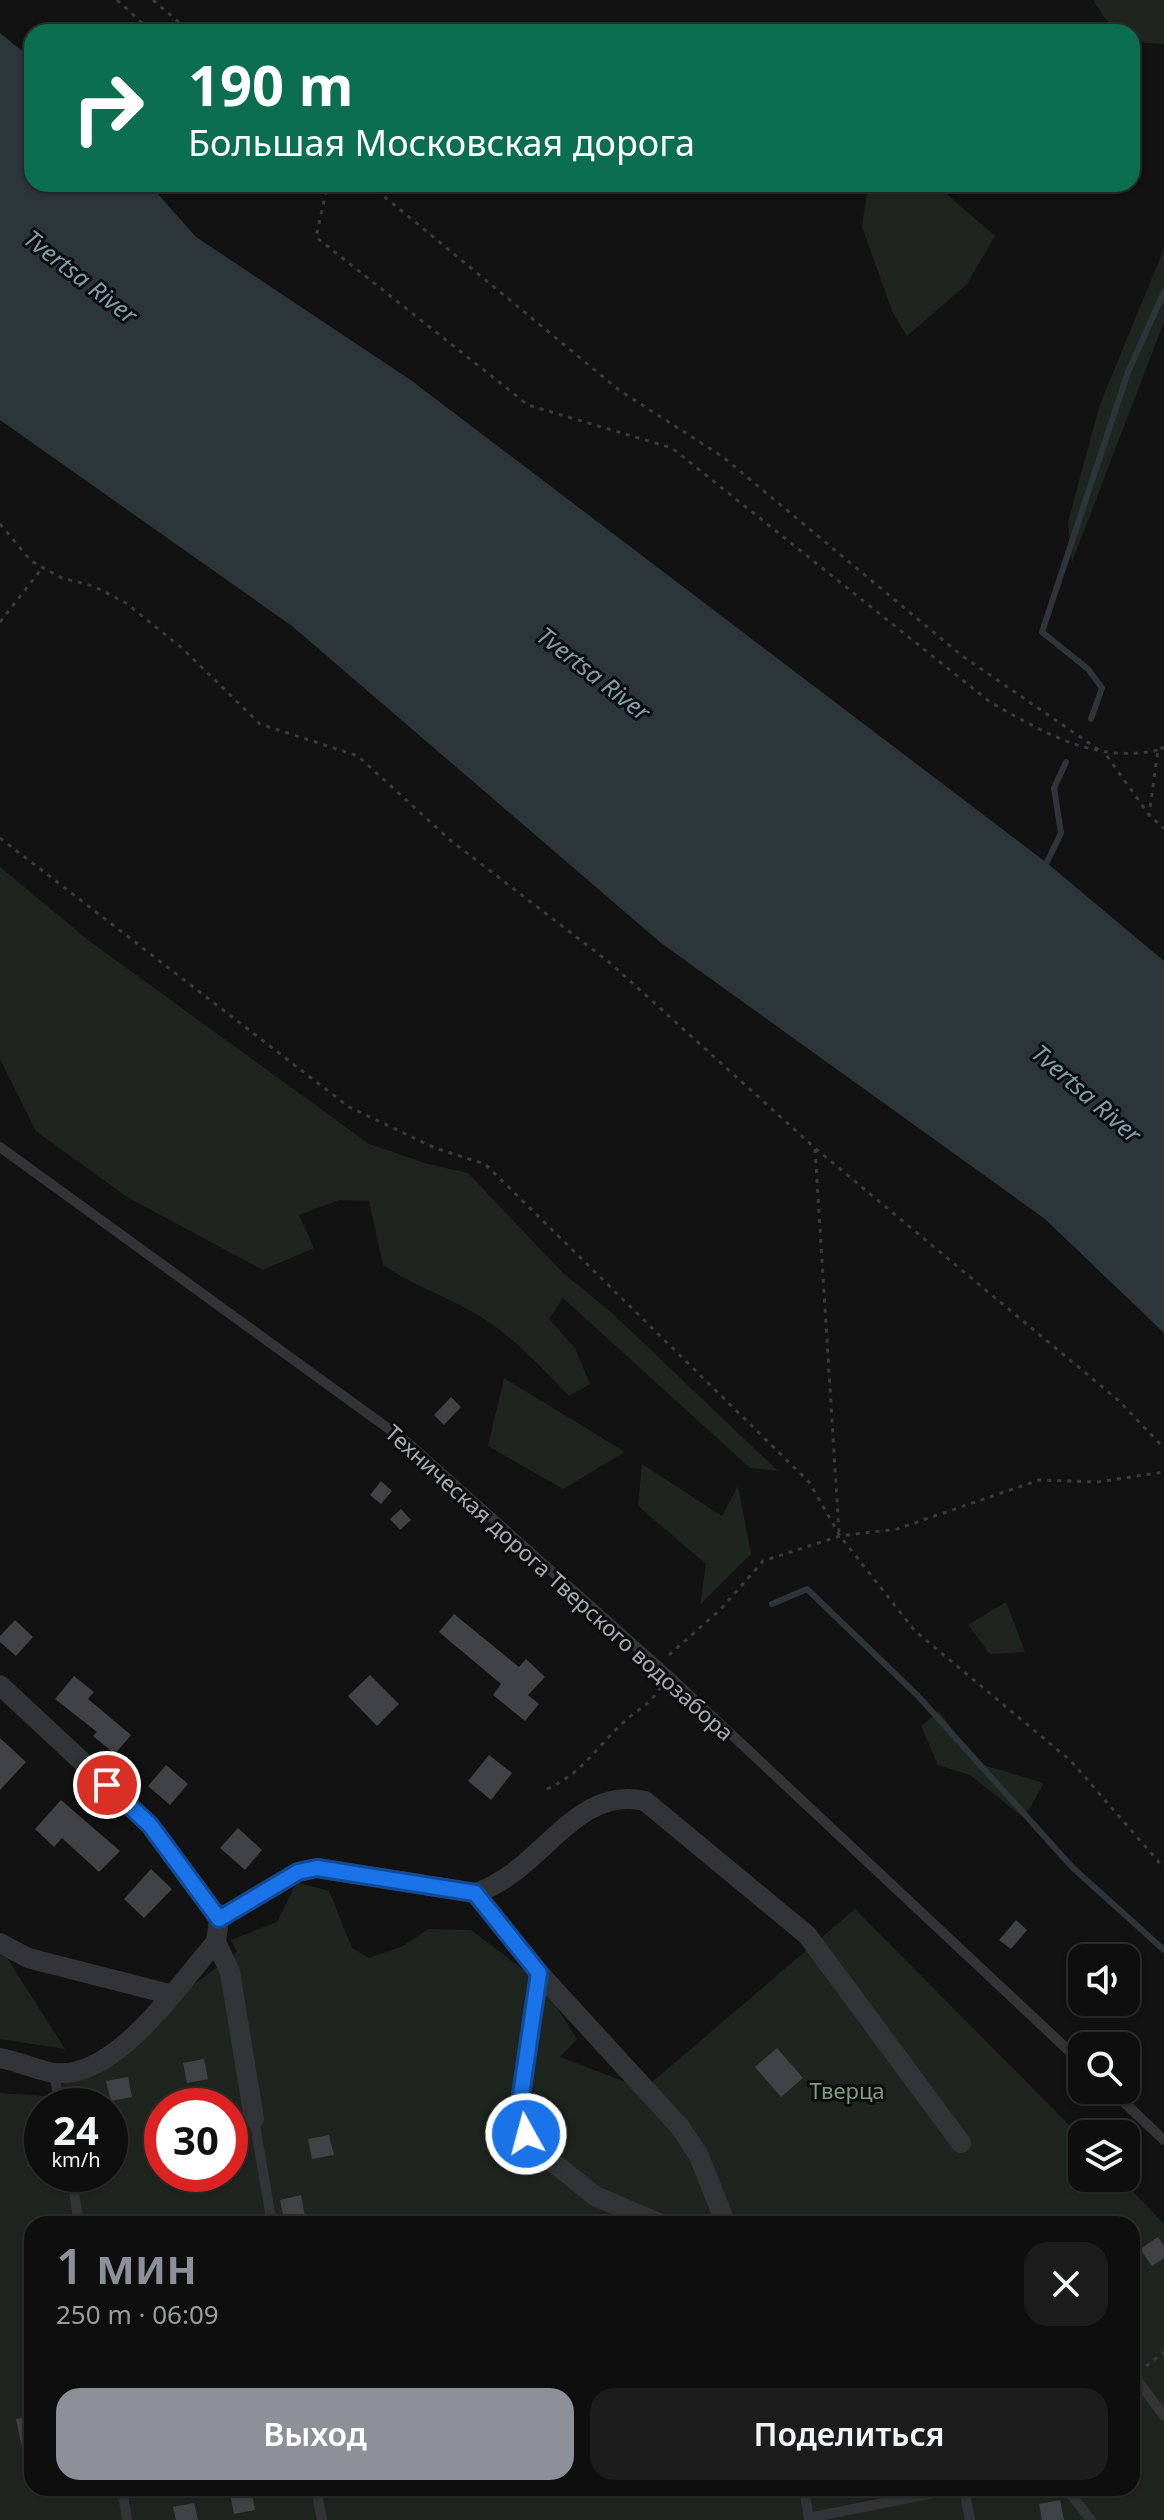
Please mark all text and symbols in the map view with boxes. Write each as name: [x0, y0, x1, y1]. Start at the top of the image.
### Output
text: 190 m: [188, 46, 353, 122]
icon: right: [56, 56, 160, 160]
text: Большая Московская дорога: [188, 118, 695, 167]
water label: Tvertsa River: [18, 221, 146, 332]
water label: Tvertsa River: [531, 618, 659, 729]
water label: Tvertsa River: [1025, 1036, 1150, 1151]
street label: Техническая дорога Тверского водозабора: [379, 1417, 741, 1747]
pin: [73, 1751, 141, 1819]
icon: arrive: [85, 1763, 129, 1807]
map controls: [1068, 1944, 1140, 2192]
button: sound: [1068, 1944, 1140, 2016]
button: search: [1068, 2032, 1140, 2104]
park label: Тверца: [809, 2075, 885, 2105]
speed limit sign: 30: [144, 2088, 248, 2192]
position arrow: [484, 2092, 568, 2176]
text: 24: [53, 2102, 99, 2157]
button: layers: [1068, 2120, 1140, 2192]
text: km/h: [51, 2146, 101, 2173]
text: 1 мин: [56, 2233, 197, 2298]
button: close: [1024, 2242, 1108, 2326]
text: 250 m · 06:09: [56, 2296, 219, 2332]
button: Выход: [56, 2388, 574, 2480]
button: Поделиться: [590, 2388, 1108, 2480]

